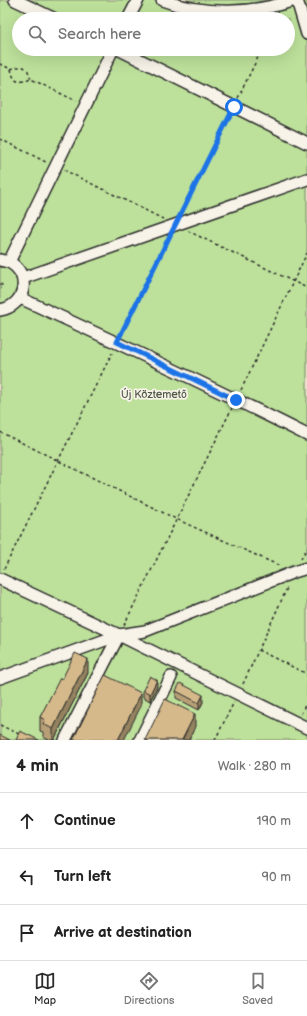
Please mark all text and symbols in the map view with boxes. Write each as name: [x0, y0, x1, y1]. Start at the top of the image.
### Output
search box: [12, 12, 295, 56]
icon: search: [26, 23, 48, 45]
text: Search here: [58, 25, 141, 44]
route start: [225, 98, 243, 116]
park label: Új Köztemető: [121, 387, 187, 401]
route end: [227, 391, 245, 409]
text: 4 min: [16, 756, 59, 776]
text: Walk · 280 m: [218, 758, 291, 774]
icon: ahead: [16, 810, 38, 832]
text: Continue: [54, 811, 116, 830]
text: 190 m: [257, 813, 291, 829]
icon: left: [16, 866, 38, 888]
text: Turn left: [54, 867, 111, 886]
text: 90 m: [262, 869, 291, 885]
icon: arrive: [16, 922, 38, 944]
text: Arrive at destination: [54, 923, 192, 942]
tab: Map: [34, 970, 56, 1007]
tab: Directions: [124, 970, 174, 1007]
tab: Saved: [242, 970, 273, 1007]

